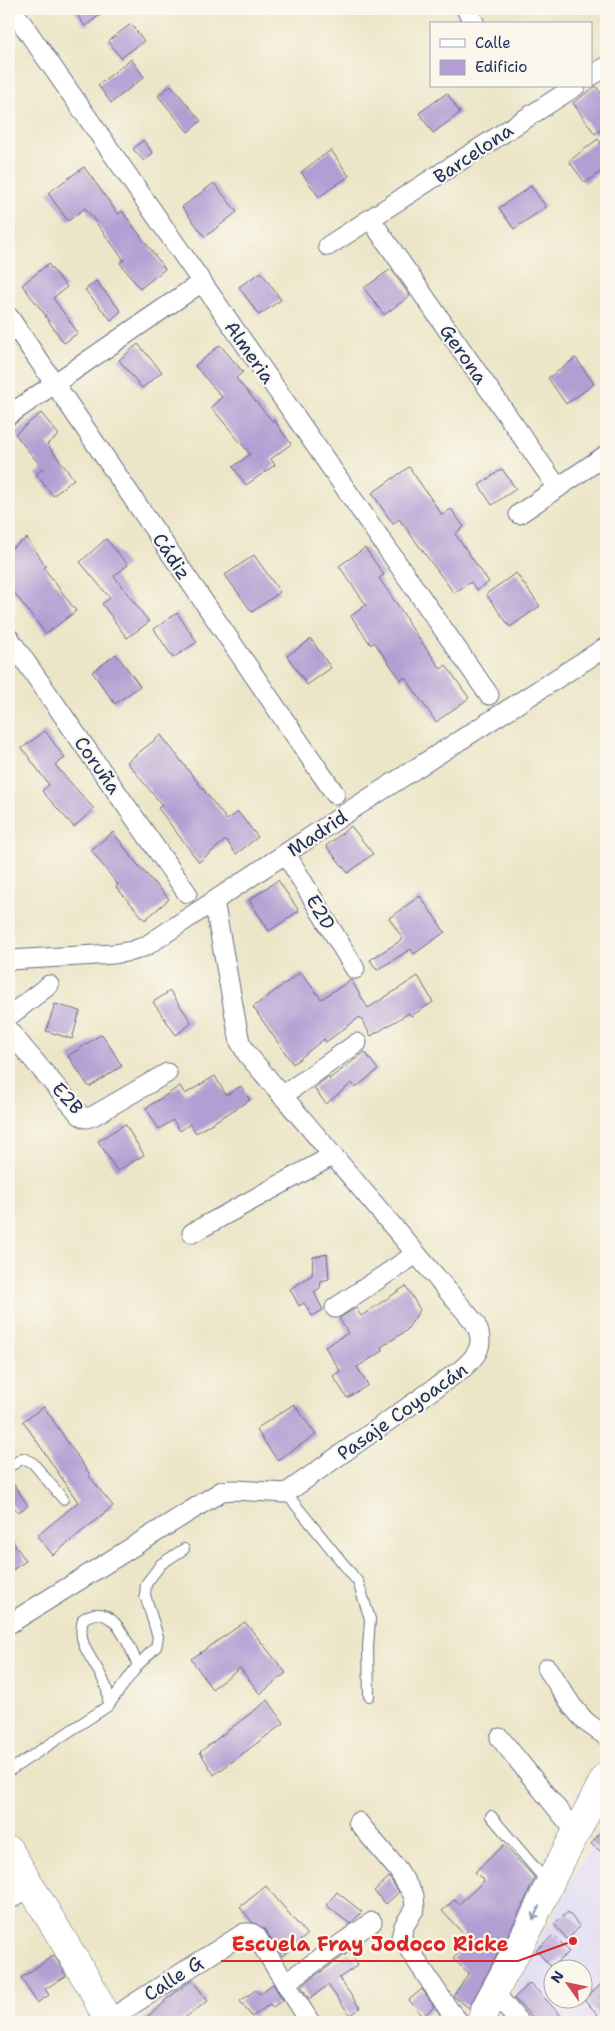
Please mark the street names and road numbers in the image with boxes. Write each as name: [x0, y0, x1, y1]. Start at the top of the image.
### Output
street label: Barcelona: [429, 118, 518, 189]
street label: Almeria: [219, 316, 280, 389]
street label: Gerona: [434, 319, 493, 389]
street label: Cádiz: [147, 528, 196, 585]
street label: Coruña: [69, 731, 127, 799]
street label: Madrid: [282, 804, 352, 863]
street label: E2D: [300, 890, 341, 934]
street label: E2B: [46, 1077, 89, 1120]
street label: Pasaje Coyoacán: [332, 1357, 473, 1466]
street label: Calle G: [139, 1950, 208, 2007]

